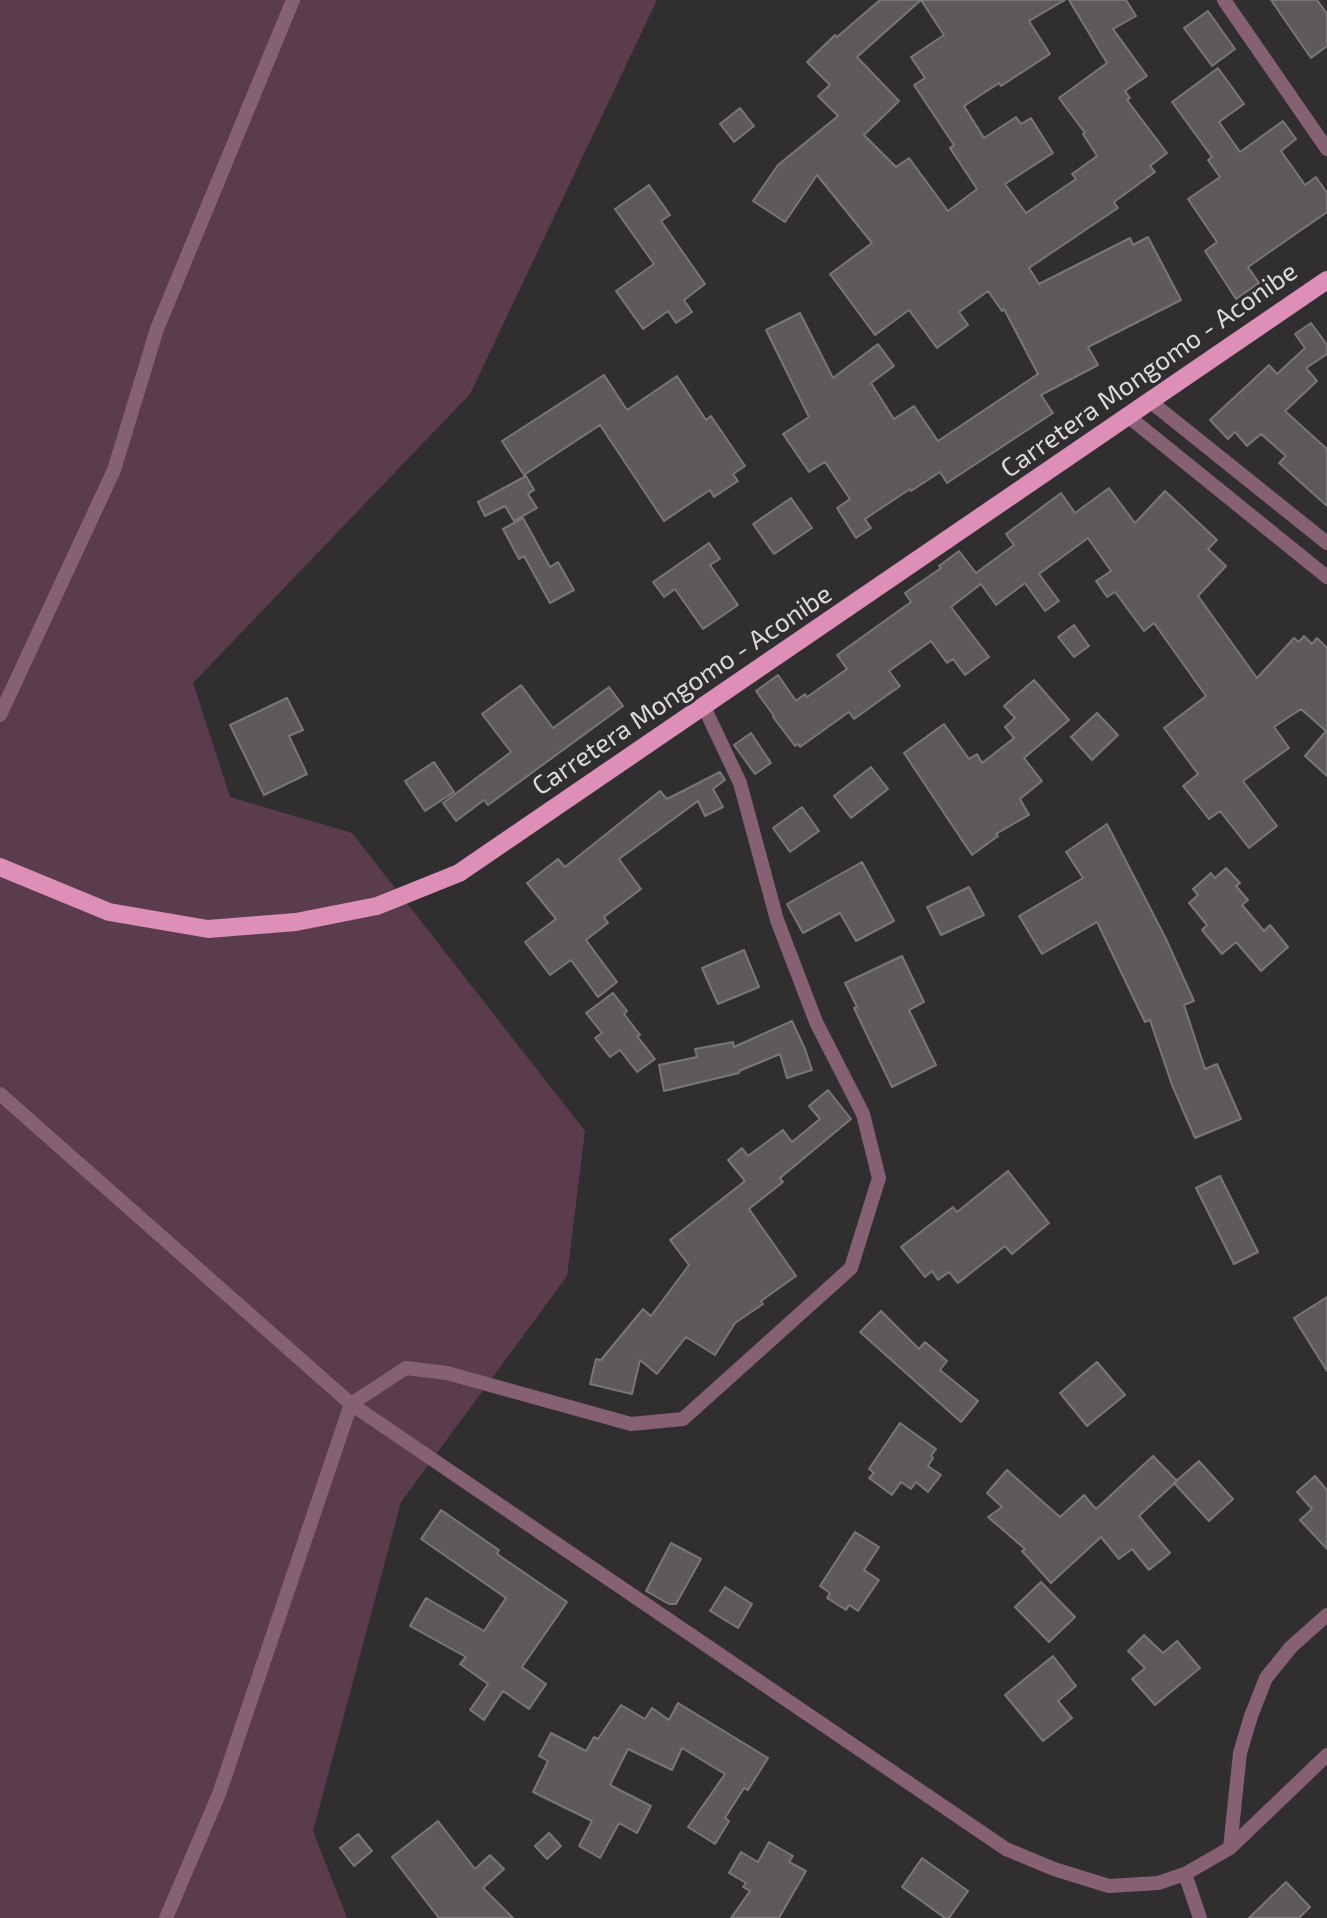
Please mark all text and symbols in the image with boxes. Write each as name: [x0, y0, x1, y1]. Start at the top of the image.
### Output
street label: Carretera Mongomo - Aconibe: [995, 256, 1303, 484]
street label: Carretera Mongomo - Aconibe: [526, 578, 838, 802]

